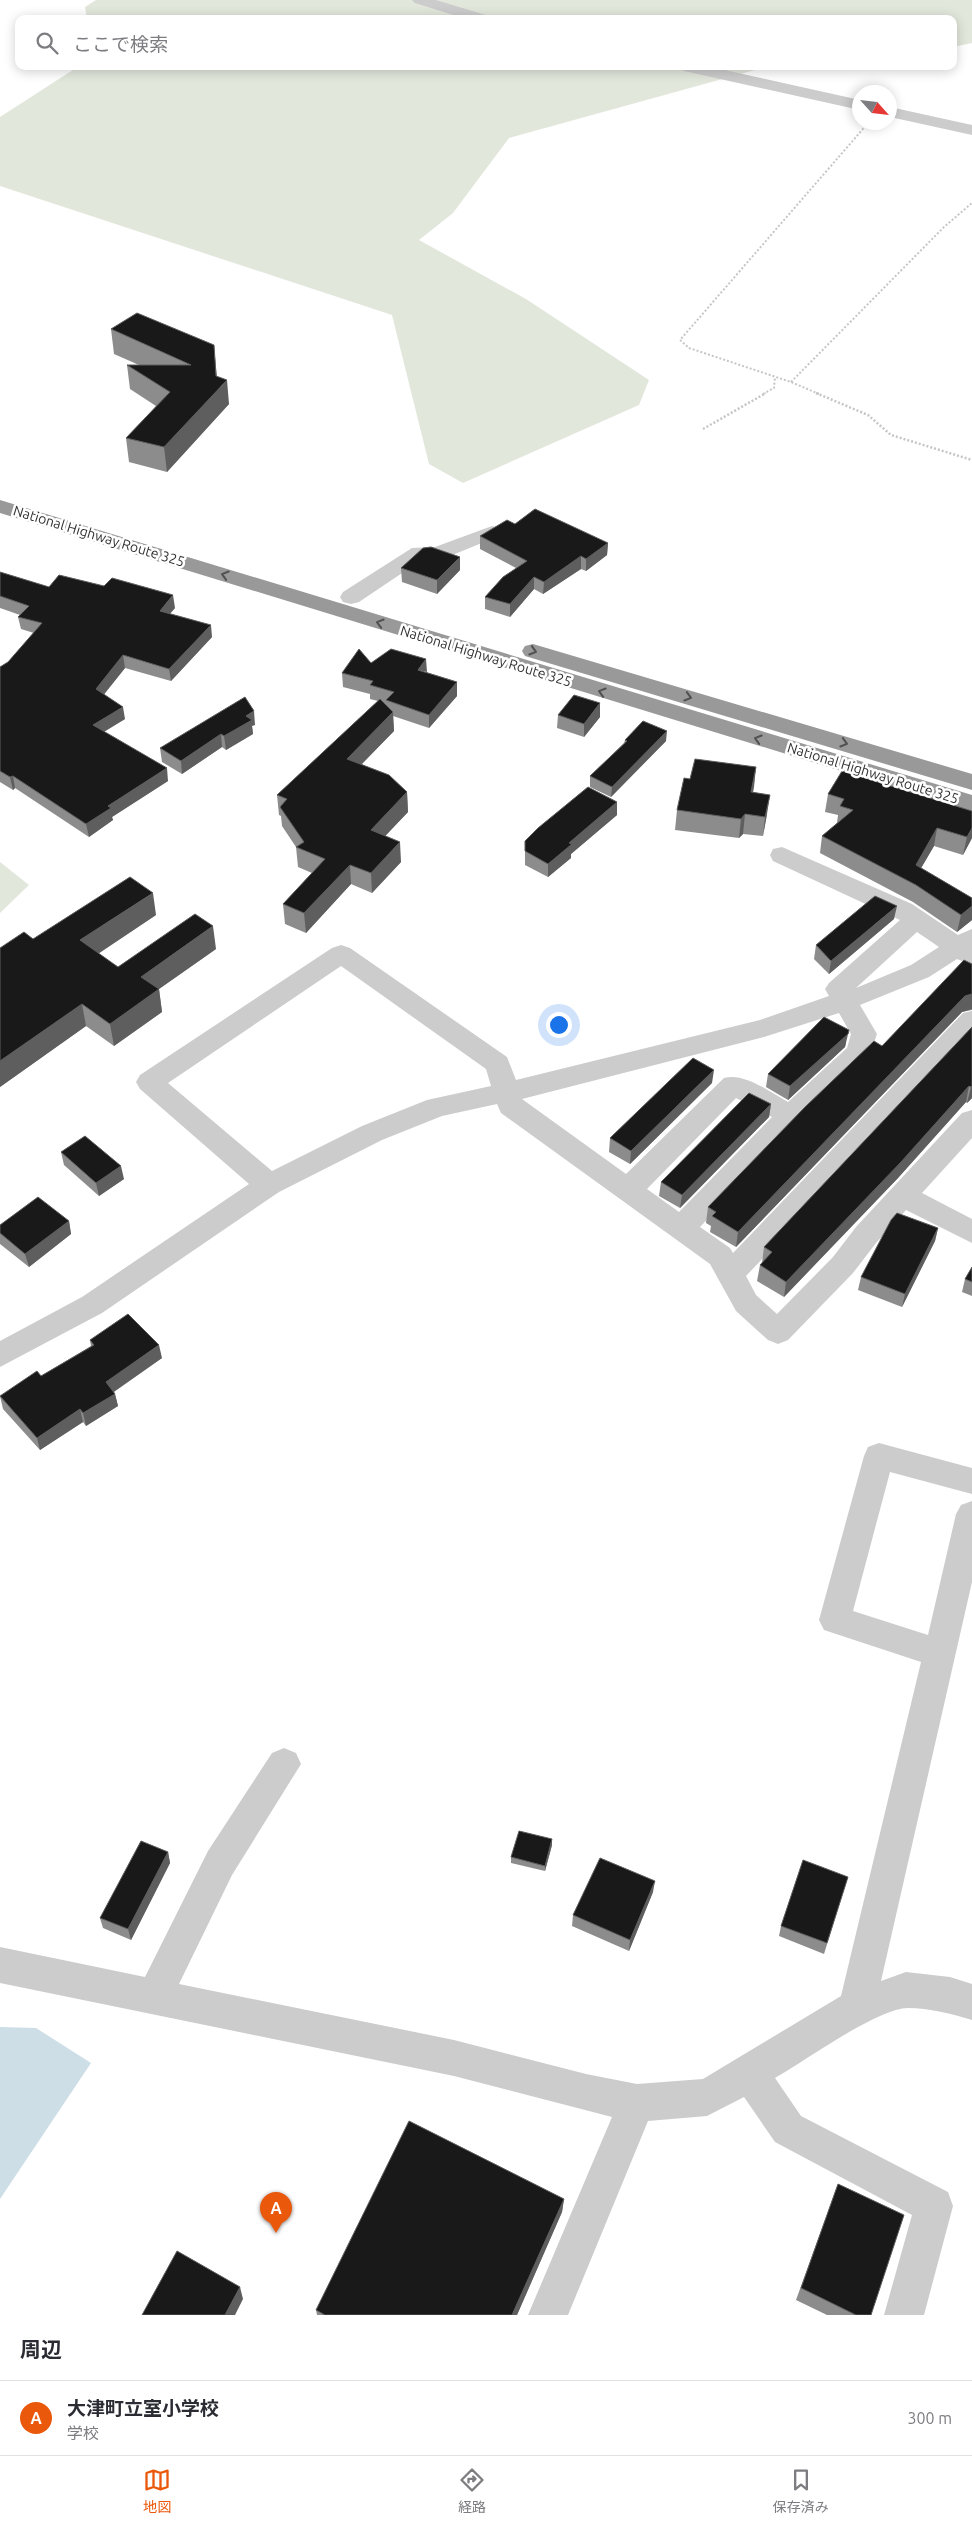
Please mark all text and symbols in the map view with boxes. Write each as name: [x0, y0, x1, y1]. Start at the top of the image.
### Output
search box: [15, 15, 957, 70]
icon: search: [33, 29, 61, 57]
text: ここで検索: [73, 33, 168, 55]
north arrow: [852, 85, 897, 130]
street label: National Highway Route 325: [11, 502, 187, 570]
one-way arrow: [221, 571, 229, 581]
one-way arrow: [376, 619, 385, 629]
street label: National Highway Route 325: [398, 622, 574, 690]
one-way arrow: [528, 645, 536, 655]
one-way arrow: [599, 687, 607, 697]
one-way arrow: [684, 692, 692, 702]
one-way arrow: [754, 734, 762, 744]
one-way arrow: [839, 738, 848, 748]
street label: National Highway Route 325: [785, 739, 961, 807]
your location: [546, 1012, 572, 1038]
pin: A: [260, 2192, 292, 2233]
text: 周辺: [20, 2337, 62, 2361]
text: 大津町立室小学校: [67, 2397, 219, 2419]
text: A: [30, 2409, 42, 2427]
text: 300 m: [907, 2409, 952, 2427]
text: 学校: [67, 2424, 99, 2442]
tab: 地図: [143, 2466, 171, 2516]
tab: 経路: [458, 2466, 486, 2516]
tab: 保存済み: [773, 2466, 829, 2516]

